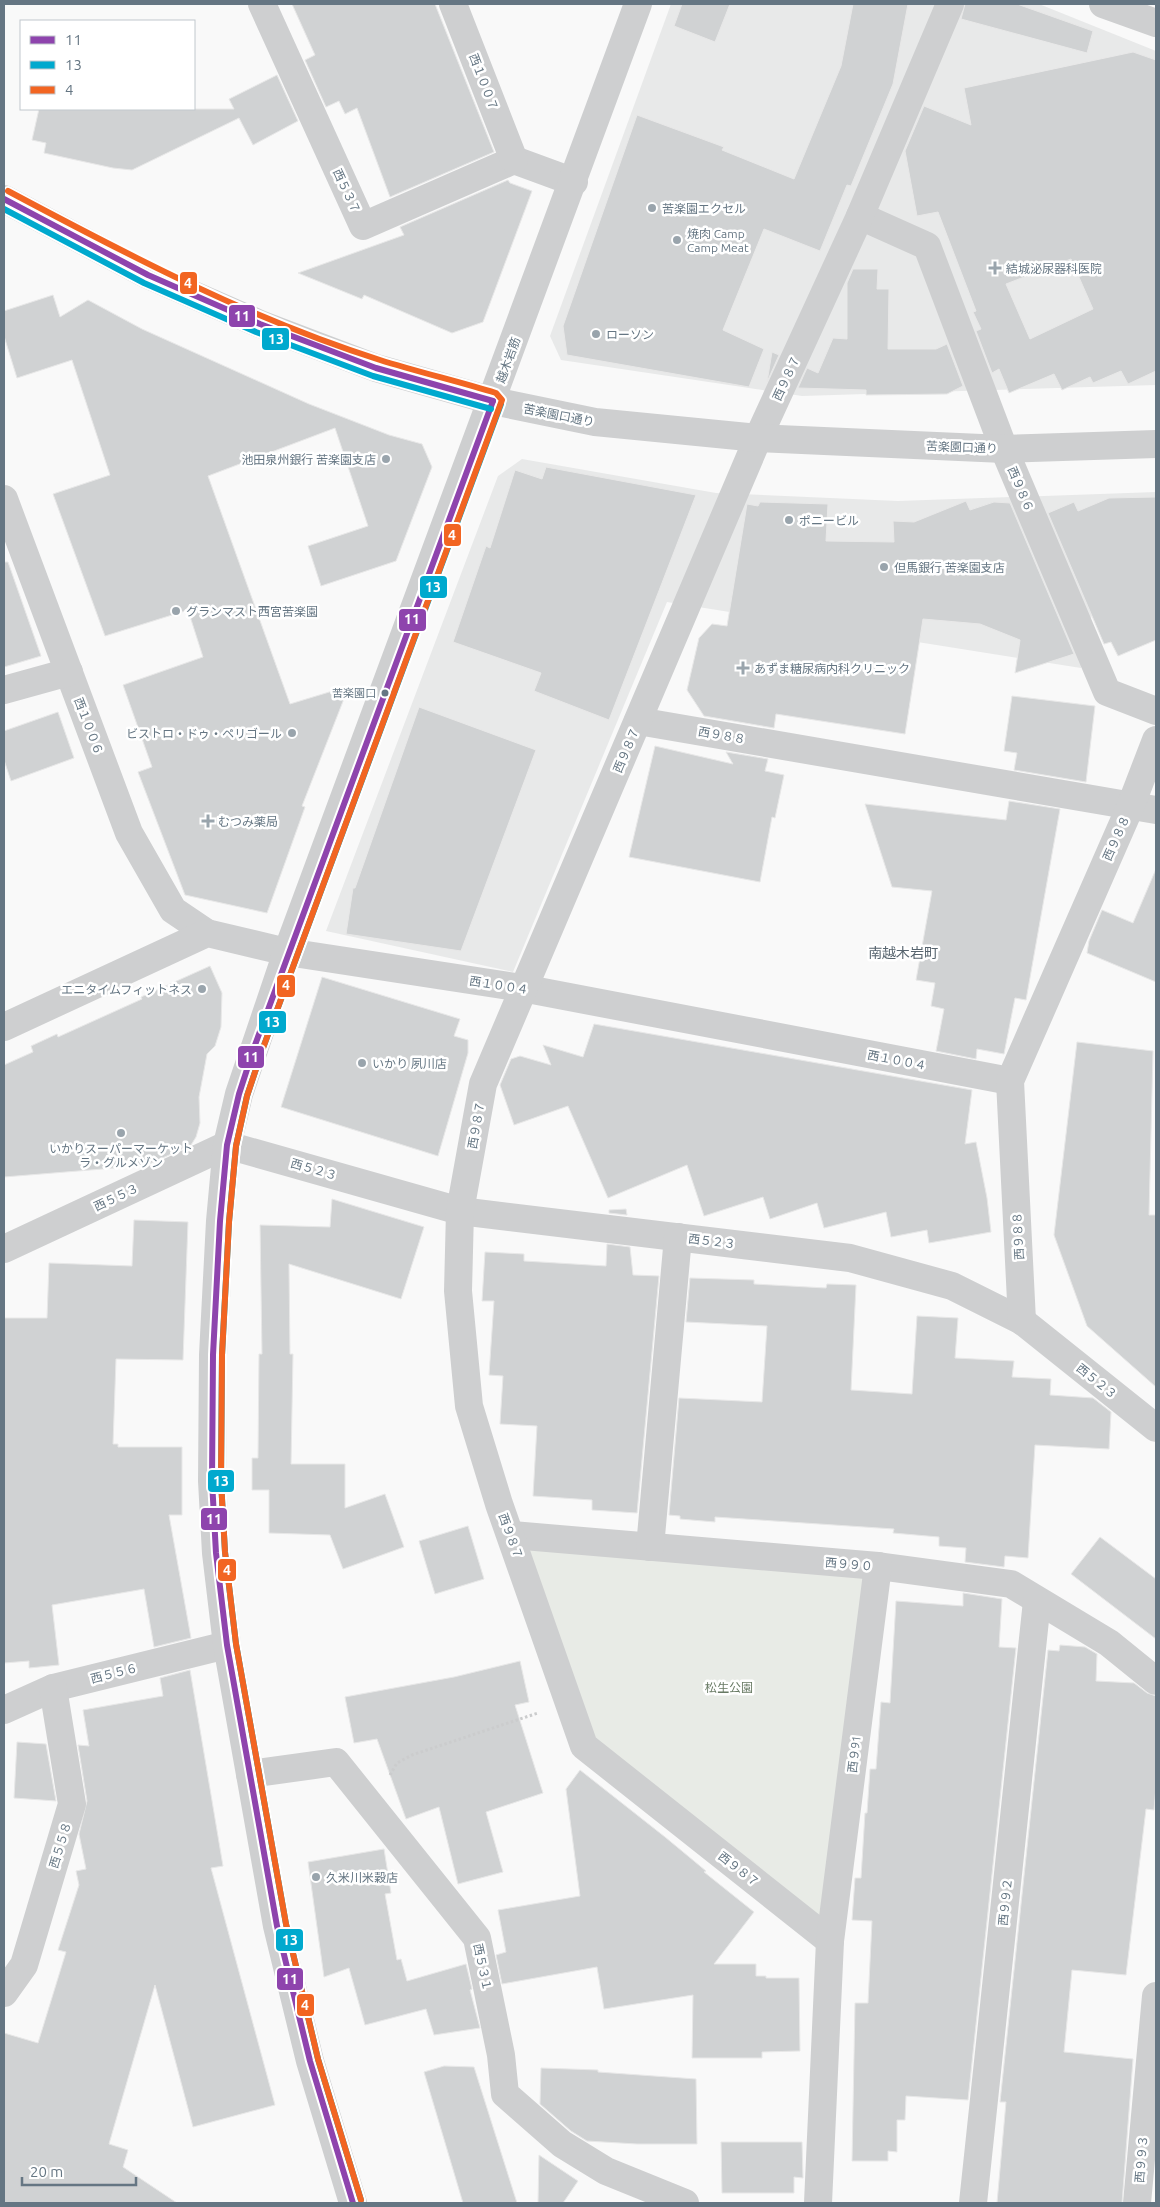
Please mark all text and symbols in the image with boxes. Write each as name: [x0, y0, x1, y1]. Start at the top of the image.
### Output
legend: [20, 20, 195, 110]
text: 11: [65, 31, 82, 48]
street label: 西１００７: [467, 52, 501, 112]
text: 13: [65, 56, 82, 73]
text: 4: [65, 81, 73, 98]
street label: 西５３７: [331, 166, 363, 216]
marker: 苦楽園エクセル: [646, 202, 658, 214]
place label: 苦楽園エクセル: [662, 202, 746, 215]
place label: 焼肉 Camp Camp Meat: [687, 227, 749, 254]
marker: 焼肉 Camp Camp Meat: [671, 234, 683, 246]
marker: 結城泌尿器科医院: [988, 261, 1002, 275]
place label: 結城泌尿器科医院: [1006, 262, 1102, 275]
line badge: 4: [179, 271, 198, 295]
text: 4: [184, 275, 192, 291]
line badge: 11: [228, 304, 256, 328]
text: 11: [234, 308, 250, 324]
line badge: 13: [261, 327, 290, 351]
marker: ローソン: [590, 328, 602, 340]
place label: ローソン: [606, 328, 654, 341]
text: 13: [268, 331, 284, 347]
street label: 越木岩筋: [494, 335, 522, 385]
street label: 西９８７: [770, 353, 802, 403]
street label: 苦楽園口通り: [522, 402, 596, 428]
street label: 苦楽園口通り: [926, 439, 998, 455]
place label: 池田泉州銀行 苦楽園支店: [241, 453, 376, 466]
marker: 池田泉州銀行 苦楽園支店: [380, 453, 392, 465]
street label: 西９８６: [1006, 464, 1036, 514]
marker: ポニービル: [783, 514, 795, 526]
place label: ポニービル: [799, 514, 859, 527]
line badge: 4: [443, 523, 462, 547]
text: 4: [448, 527, 456, 543]
marker: 但馬銀行 苦楽園支店: [878, 561, 890, 573]
place label: 但馬銀行 苦楽園支店: [894, 561, 1005, 574]
line badge: 13: [419, 575, 448, 599]
text: 13: [425, 579, 441, 595]
marker: グランマスト西宮苦楽園: [170, 605, 182, 617]
place label: グランマスト西宮苦楽園: [186, 605, 318, 618]
line badge: 11: [398, 608, 427, 632]
text: 11: [404, 611, 420, 627]
marker: あずま糖尿病内科クリニック: [736, 661, 750, 675]
place label: あずま糖尿病内科クリニック: [754, 662, 910, 675]
place label: 苦楽園口: [332, 687, 376, 699]
marker: 苦楽園口: [380, 688, 390, 698]
street label: 西１００６: [72, 696, 106, 756]
street label: 西９８８: [697, 724, 747, 746]
street label: 西９８７: [611, 725, 641, 775]
place label: ビストロ・ドゥ・ペリゴール: [126, 727, 282, 740]
marker: ビストロ・ドゥ・ペリゴール: [286, 727, 298, 739]
street label: 西９８８: [1100, 813, 1132, 863]
marker: むつみ薬局: [202, 815, 214, 827]
place label: むつみ薬局: [218, 815, 278, 828]
district label: 南越木岩町: [868, 945, 938, 961]
line badge: 4: [276, 974, 296, 998]
street label: 西１００４: [468, 974, 530, 996]
text: 4: [282, 977, 290, 993]
place label: エニタイムフィットネス: [61, 983, 192, 996]
marker: エニタイムフィットネス: [196, 983, 208, 995]
line badge: 13: [258, 1010, 287, 1034]
text: 13: [264, 1014, 280, 1030]
line badge: 11: [237, 1045, 265, 1069]
street label: 西１００４: [866, 1048, 928, 1072]
text: 11: [243, 1049, 259, 1065]
marker: いかり 夙川店: [356, 1057, 368, 1069]
place label: いかり 夙川店: [372, 1057, 447, 1070]
street label: 西９８７: [465, 1100, 487, 1150]
marker: いかりスーパーマーケット ラ・グルメゾン: [115, 1127, 127, 1139]
place label: いかりスーパーマーケット ラ・グルメゾン: [49, 1142, 193, 1169]
street label: 西５２３: [289, 1156, 339, 1182]
street label: 西５５３: [91, 1181, 141, 1213]
street label: 西９８８: [1010, 1212, 1026, 1260]
street label: 西５２３: [687, 1232, 737, 1250]
street label: 西５２３: [1074, 1361, 1120, 1401]
line badge: 13: [207, 1469, 235, 1493]
text: 13: [213, 1473, 229, 1489]
line badge: 11: [200, 1507, 228, 1531]
text: 11: [206, 1511, 222, 1527]
street label: 西９８７: [497, 1511, 525, 1561]
street label: 西９９０: [825, 1555, 873, 1573]
line badge: 4: [217, 1558, 237, 1582]
text: 4: [223, 1562, 231, 1578]
street label: 西５５６: [89, 1661, 139, 1685]
park label: 松生公園: [705, 1681, 753, 1694]
street label: 西９91: [845, 1735, 863, 1773]
street label: 西５５８: [47, 1820, 73, 1870]
street label: 西９８７: [716, 1849, 762, 1889]
marker: 久米川米穀店: [310, 1871, 322, 1883]
place label: 久米川米穀店: [326, 1871, 398, 1884]
street label: 西９９２: [996, 1877, 1014, 1927]
line badge: 13: [275, 1928, 304, 1952]
text: 13: [282, 1932, 298, 1948]
street label: 西５３１: [472, 1942, 494, 1992]
line badge: 11: [276, 1967, 304, 1991]
text: 11: [282, 1971, 298, 1987]
line badge: 4: [296, 1993, 315, 2017]
text: 4: [301, 1997, 309, 2013]
street label: 西９９３: [1132, 2135, 1150, 2183]
scale bar: [22, 2154, 136, 2186]
text: 20 m: [30, 2163, 63, 2180]

